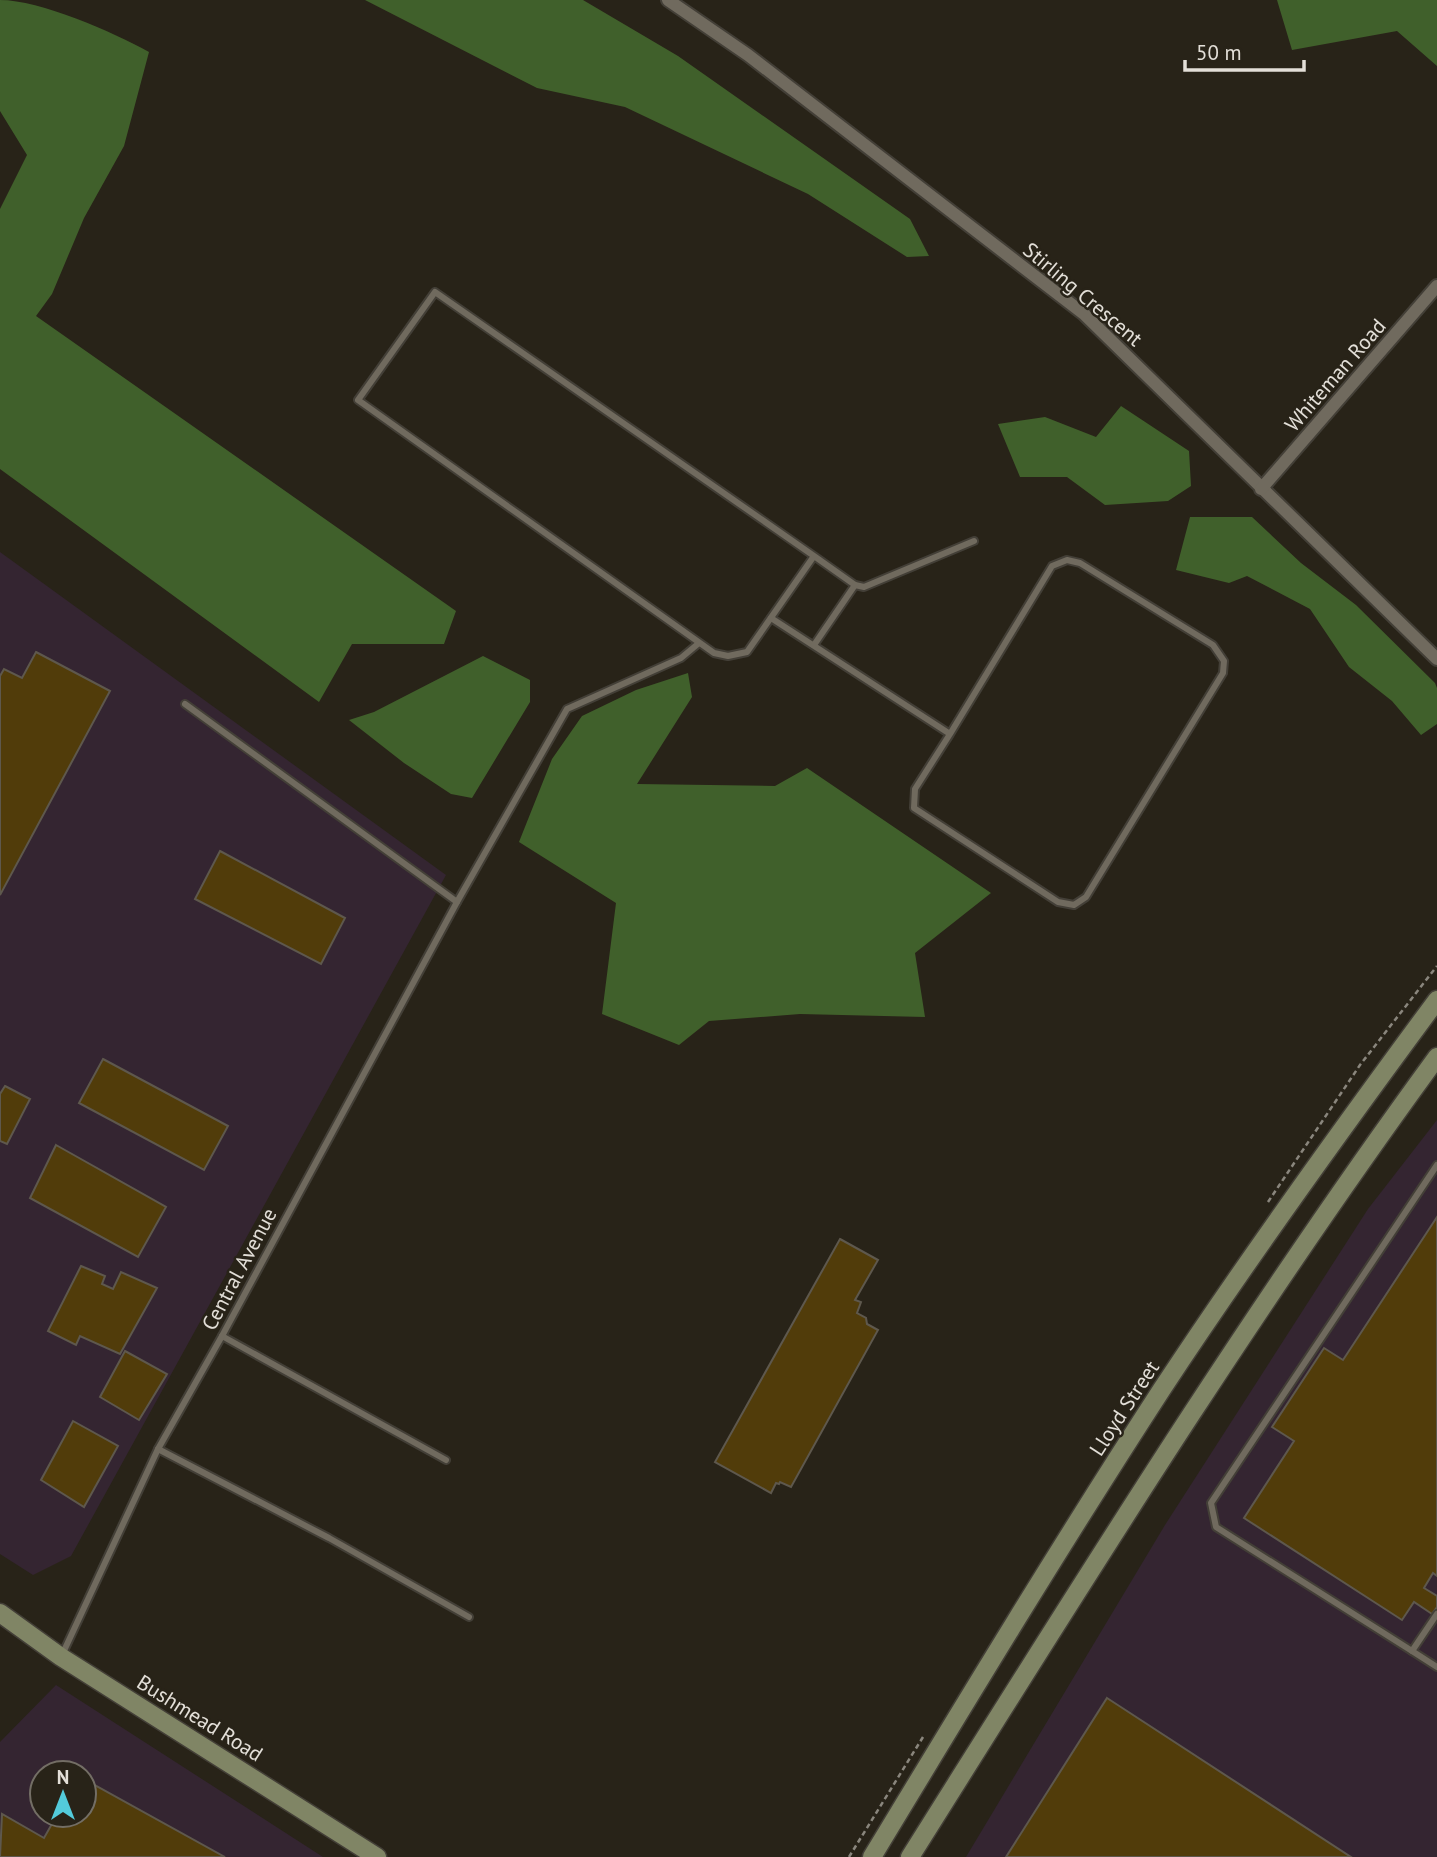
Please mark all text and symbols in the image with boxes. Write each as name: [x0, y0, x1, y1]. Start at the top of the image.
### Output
scale bar: [1185, 28, 1304, 72]
text: 50 m: [1196, 39, 1242, 66]
street label: Stirling Crescent: [1018, 236, 1148, 352]
street label: Whiteman Road: [1279, 313, 1391, 437]
street label: Central Avenue: [195, 1203, 283, 1335]
street label: Lloyd Street: [1083, 1355, 1165, 1461]
street label: Bushmead Road: [132, 1669, 268, 1767]
north arrow: [28, 1759, 98, 1829]
text: N: [57, 1765, 69, 1789]

